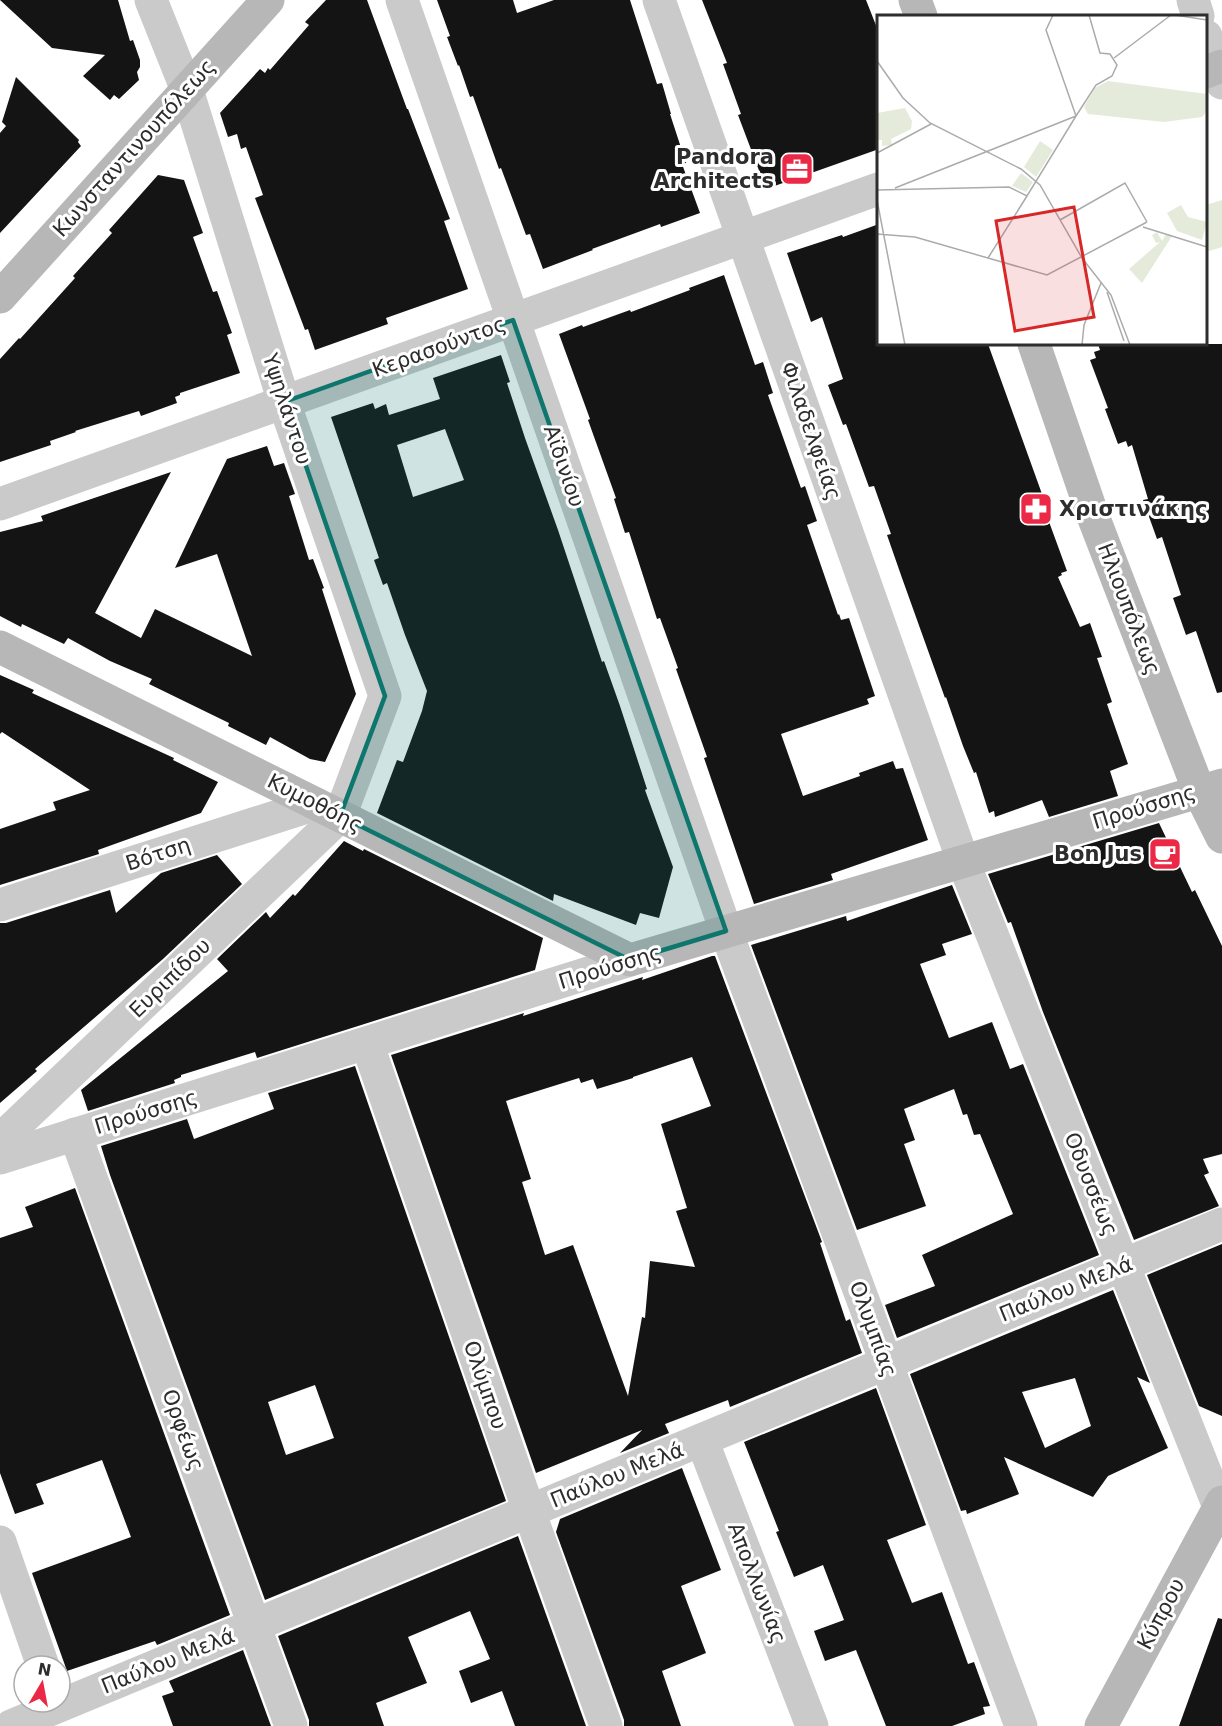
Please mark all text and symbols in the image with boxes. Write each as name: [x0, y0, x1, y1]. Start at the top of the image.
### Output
inset map: [877, 15, 1207, 345]
street label: Κωνσταντινουπόλεως: [48, 54, 220, 242]
place label: Pandora Architects: [654, 145, 774, 193]
office icon: Pandora Architects: [779, 151, 815, 187]
street label: Κερασούντος: [369, 312, 509, 382]
street label: Υψηλάντου: [257, 349, 316, 468]
street label: Φιλαδελφείας: [776, 359, 846, 503]
street label: Αϊδινίου: [539, 422, 589, 510]
pharmacy icon: Χριστινάκης: [1018, 491, 1054, 527]
place label: Χριστινάκης: [1059, 497, 1207, 521]
street label: Ηλιουπόλεως: [1093, 540, 1165, 678]
street label: Κυμοθόης: [263, 769, 367, 837]
street label: Προύσσης: [1090, 780, 1198, 834]
street label: Βότση: [123, 832, 193, 876]
cafe icon: Bon Jus: [1147, 836, 1183, 872]
place label: Bon Jus: [1054, 842, 1142, 866]
street label: Ευριπίδου: [124, 933, 216, 1023]
street label: Προύσσης: [556, 940, 664, 994]
street label: Προύσσης: [92, 1085, 200, 1139]
street label: Οδυσσέως: [1059, 1129, 1123, 1239]
street label: Παύλου Μελά: [996, 1251, 1136, 1327]
street label: Ολυμπίας: [845, 1278, 901, 1380]
street label: Ολύμπου: [459, 1338, 511, 1432]
street label: Ορφέως: [157, 1386, 209, 1474]
street label: Παύλου Μελά: [547, 1437, 687, 1513]
street label: Απολλωνίας: [723, 1519, 791, 1647]
street label: Κύπρου: [1132, 1574, 1190, 1654]
street label: Παύλου Μελά: [98, 1623, 238, 1699]
north arrow: [12, 1654, 72, 1714]
text: N: [36, 1659, 53, 1680]

